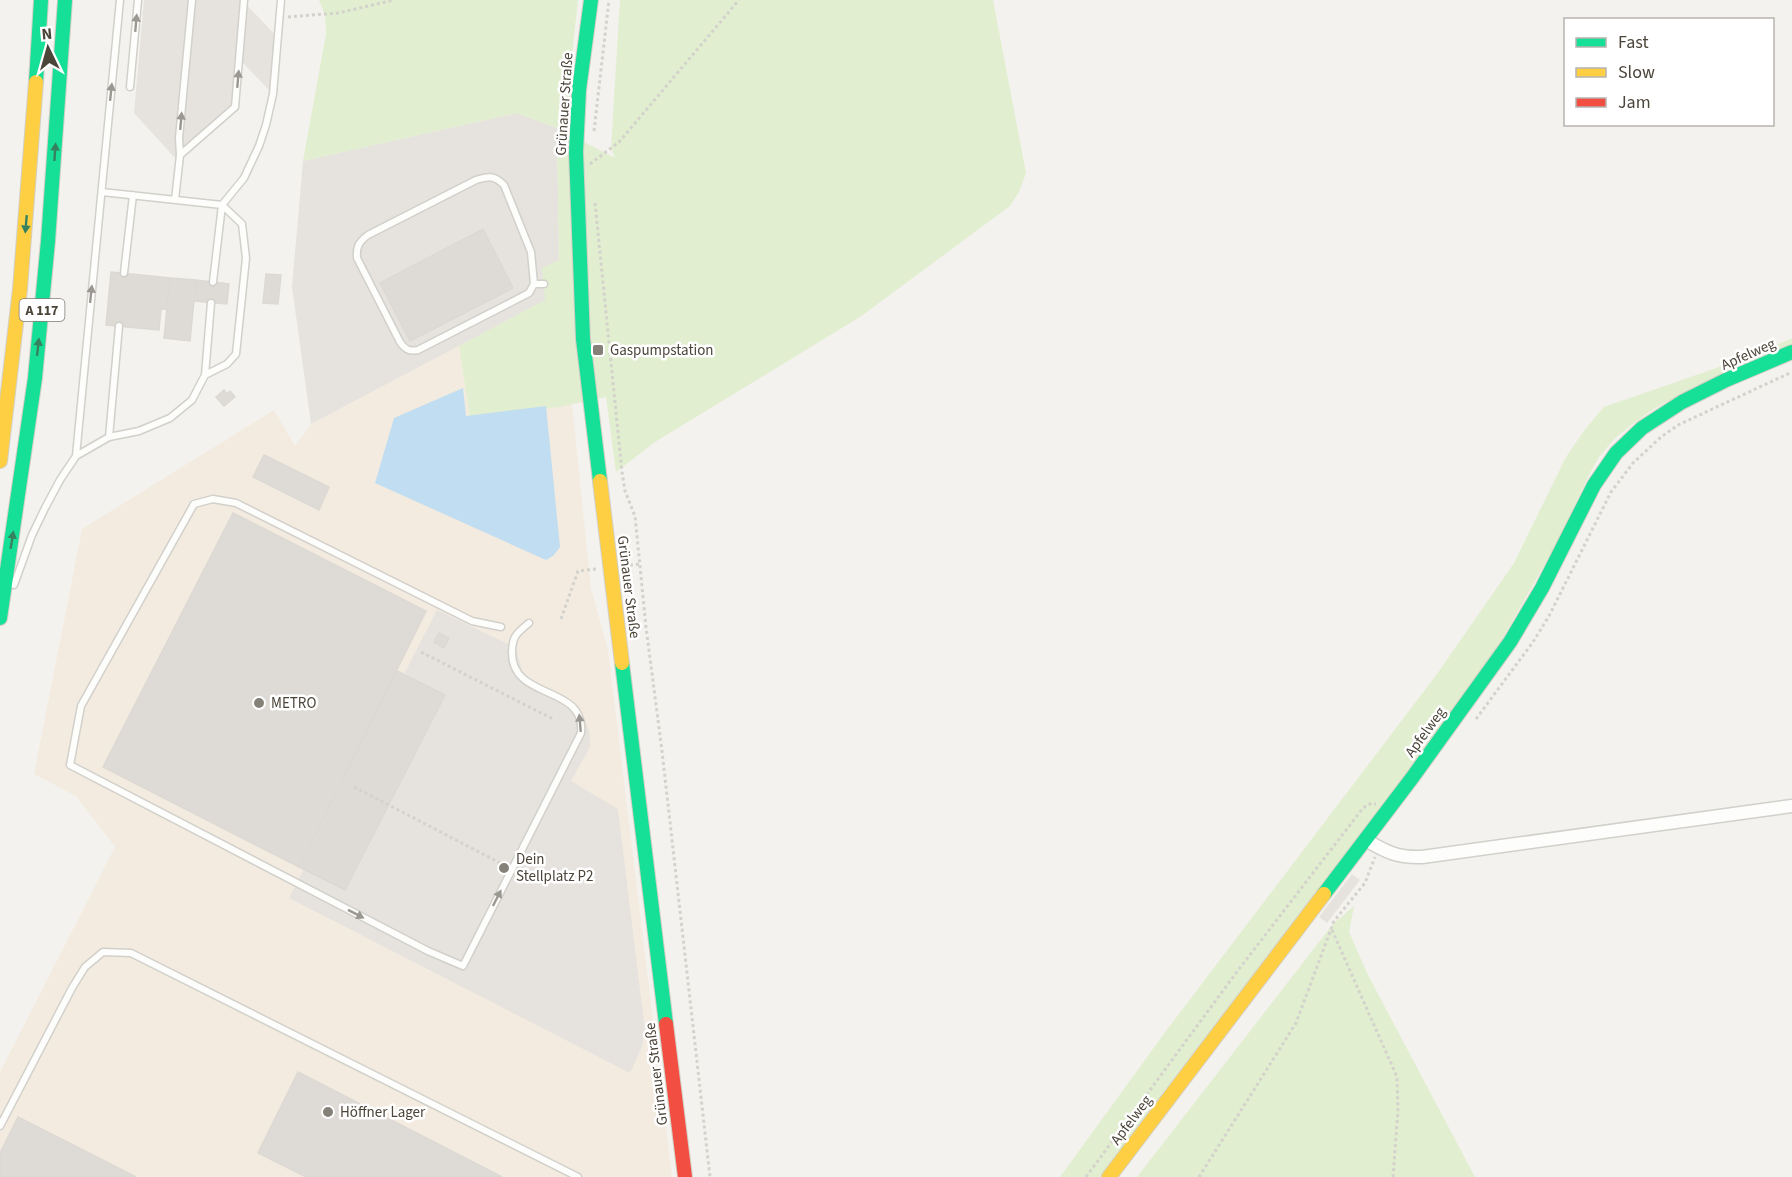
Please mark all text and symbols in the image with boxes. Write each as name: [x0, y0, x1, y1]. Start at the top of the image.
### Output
one-way arrow: [131, 13, 141, 32]
north arrow: [18, 18, 78, 78]
legend: [1564, 18, 1774, 126]
text: N: [41, 23, 53, 45]
text: Fast: [1618, 30, 1649, 55]
street label: Grünauer Straße: [550, 52, 579, 156]
text: Slow: [1618, 60, 1655, 85]
one-way arrow: [233, 70, 243, 89]
one-way arrow: [106, 82, 116, 101]
text: Jam: [1618, 90, 1651, 115]
one-way arrow: [176, 111, 186, 130]
one-way arrow: [50, 143, 60, 162]
one-way arrow: [21, 214, 31, 233]
one-way arrow: [86, 284, 96, 303]
road number: A 117: [20, 299, 64, 321]
street label: Apfelweg: [1718, 333, 1779, 376]
one-way arrow: [33, 337, 43, 356]
place label: Gaspumpstation: [610, 340, 714, 361]
marker: Gaspumpstation: [591, 343, 605, 357]
one-way arrow: [8, 530, 17, 549]
street label: Grünauer Straße: [612, 534, 645, 640]
place label: METRO: [271, 693, 316, 714]
marker: METRO: [252, 696, 266, 710]
street label: Apfelweg: [1400, 703, 1451, 762]
one-way arrow: [575, 713, 585, 732]
place label: Dein Stellplatz P2: [516, 849, 594, 887]
marker: Dein Stellplatz P2: [497, 861, 511, 875]
one-way arrow: [493, 889, 502, 906]
one-way arrow: [348, 909, 365, 919]
street label: Grünauer Straße: [640, 1021, 673, 1127]
street label: Apfelweg: [1106, 1091, 1157, 1150]
place label: Höffner Lager: [340, 1102, 426, 1123]
marker: Höffner Lager: [321, 1105, 335, 1119]

